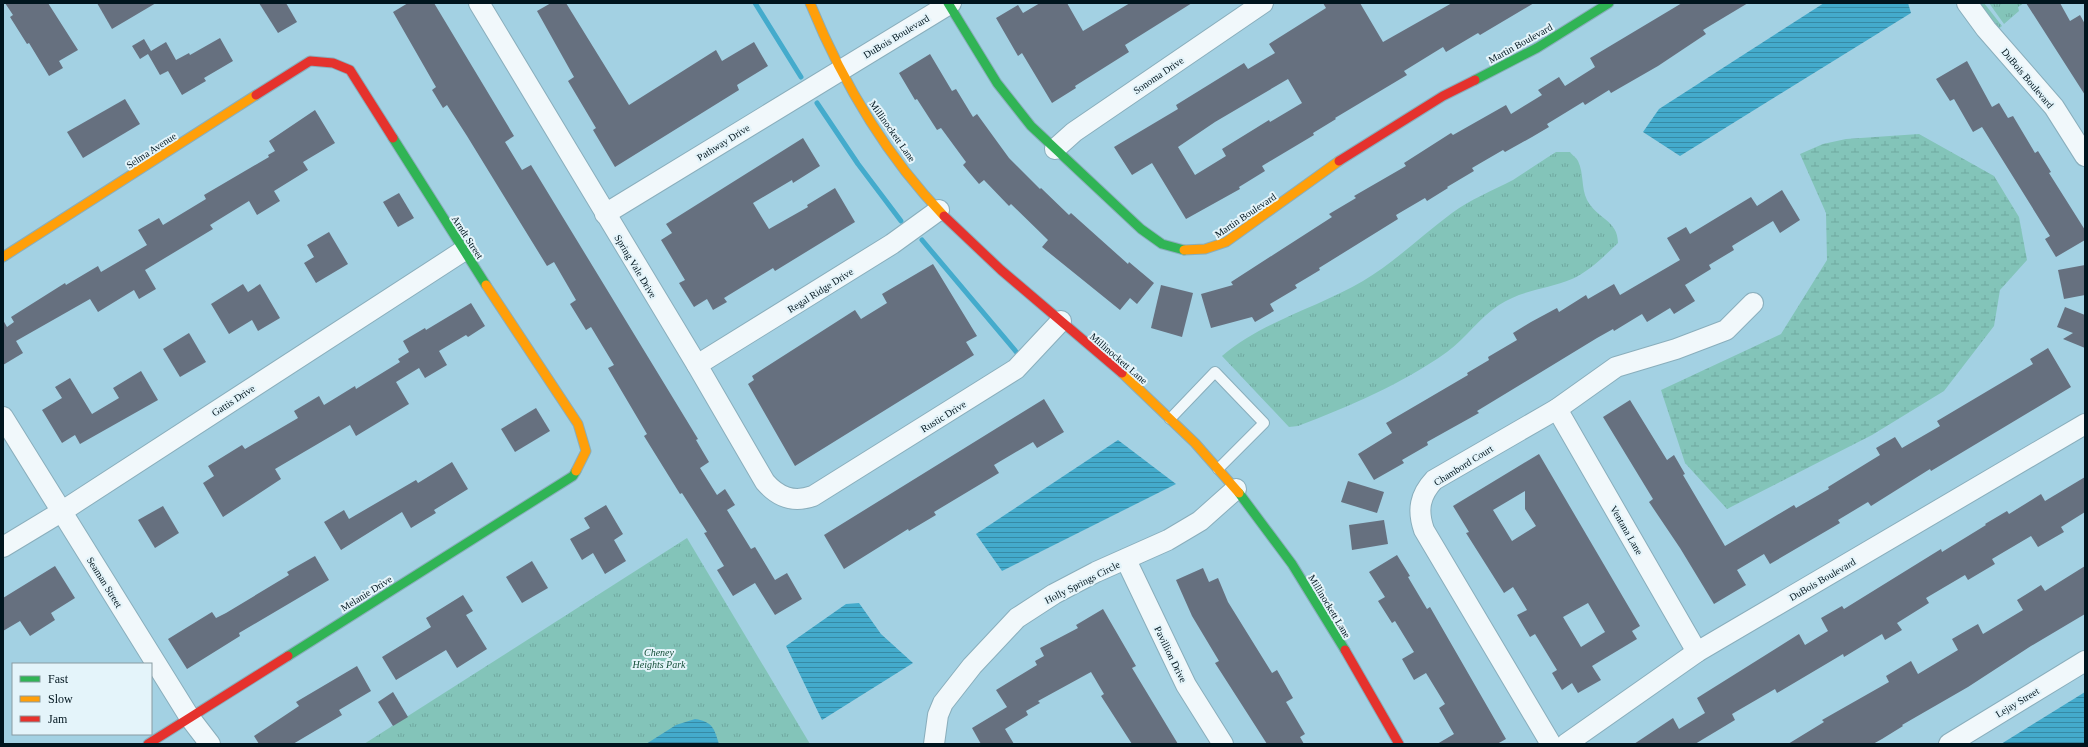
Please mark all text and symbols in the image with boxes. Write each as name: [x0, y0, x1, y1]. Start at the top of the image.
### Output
street label: DuBois Boulevard: [861, 12, 931, 60]
street label: Martin Boulevard: [1486, 21, 1554, 66]
street label: DuBois Boulevard: [1999, 46, 2056, 110]
street label: Sonoma Drive: [1131, 54, 1186, 96]
street label: Millinockett Lane: [867, 99, 918, 164]
street label: Pathway Drive: [695, 122, 752, 163]
street label: Selma Avenue: [124, 130, 179, 171]
street label: Martin Boulevard: [1213, 191, 1278, 240]
street label: Arndt Street: [450, 214, 486, 261]
street label: Spring Vale Drive: [612, 233, 659, 300]
street label: Regal Ridge Drive: [786, 266, 855, 315]
street label: Millinockett Lane: [1088, 331, 1150, 386]
street label: Gattis Drive: [210, 382, 257, 418]
street label: Rustic Drive: [919, 398, 968, 435]
street label: Chambord Court: [1432, 443, 1495, 488]
street label: Ventana Lane: [1608, 504, 1645, 557]
street label: Seaman Street: [85, 555, 125, 610]
street label: DuBois Boulevard: [1787, 556, 1857, 603]
street label: Holly Springs Circle: [1043, 559, 1122, 606]
street label: Melanie Drive: [339, 573, 394, 613]
street label: Millinockett Lane: [1306, 573, 1353, 640]
street label: Pavillion Drive: [1152, 624, 1189, 685]
park label: Cheney Heights Park: [631, 647, 686, 670]
legend: [12, 663, 152, 735]
text: Fast: [48, 672, 69, 686]
street label: Lejay Street: [1994, 685, 2041, 720]
text: Slow: [48, 692, 73, 706]
text: Jam: [48, 712, 68, 726]

